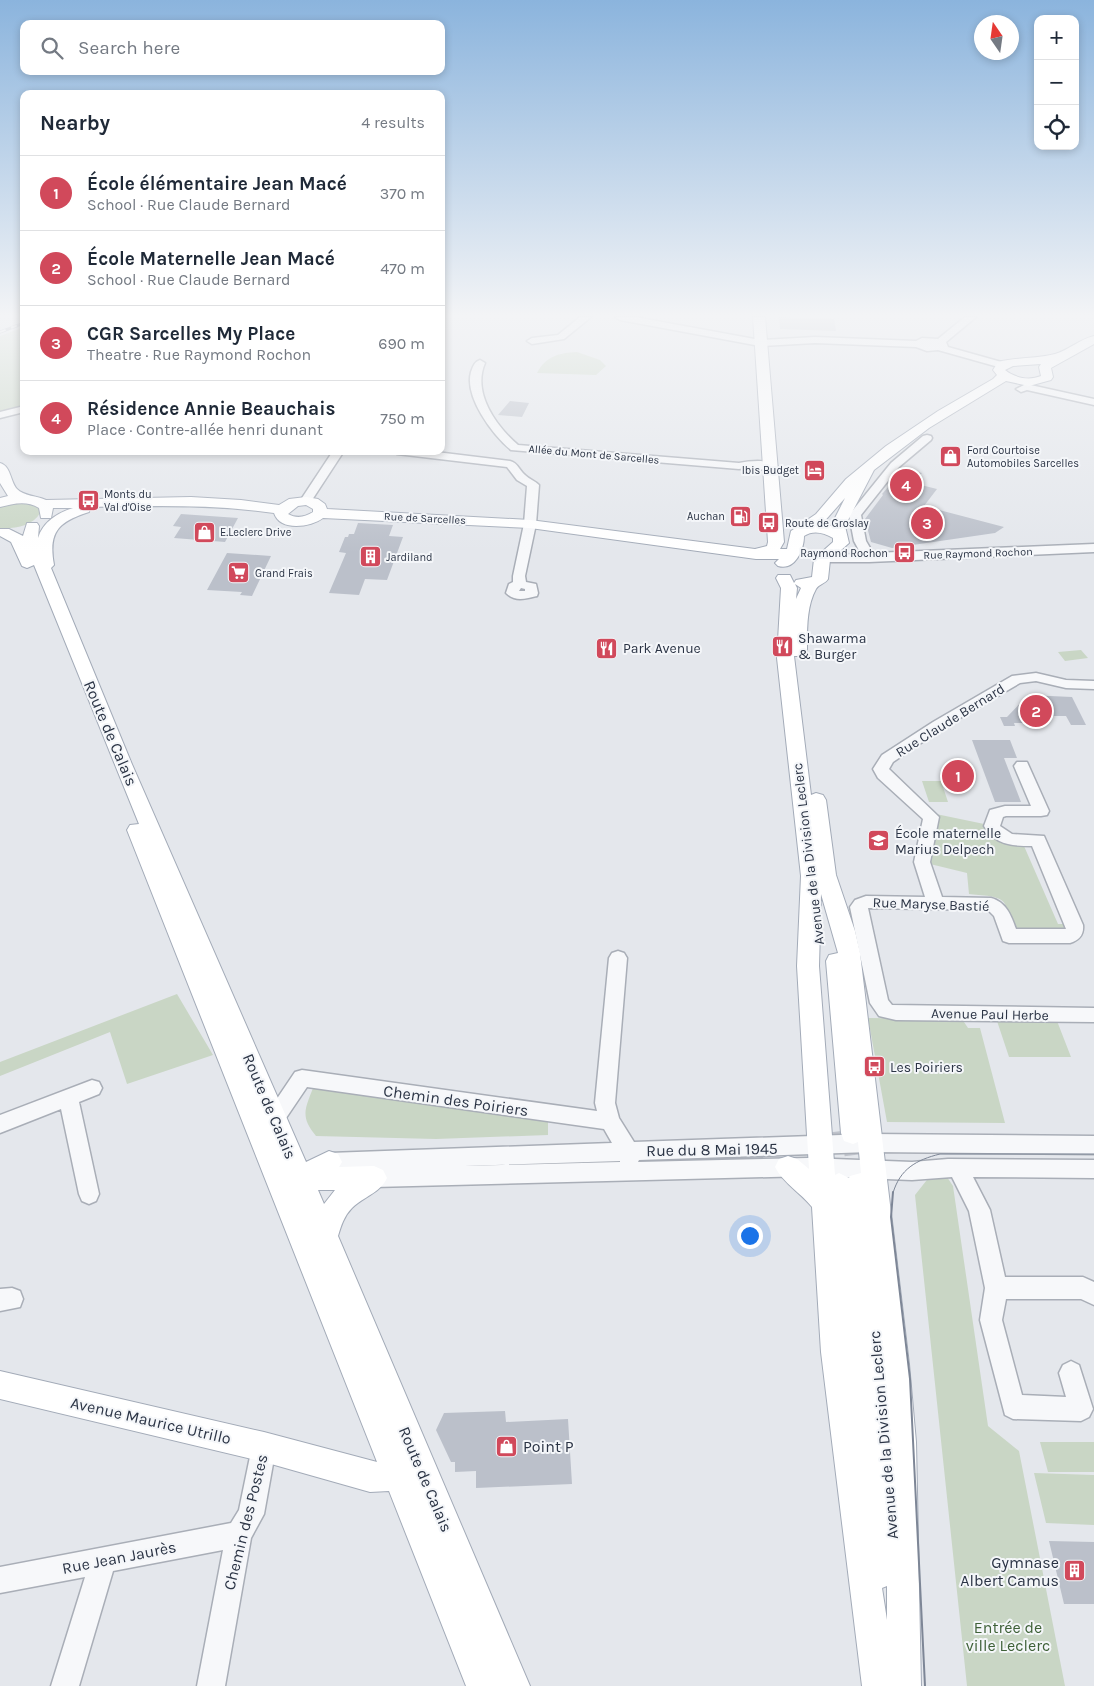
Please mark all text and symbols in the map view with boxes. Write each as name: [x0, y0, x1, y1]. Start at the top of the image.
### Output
north arrow: [974, 15, 1019, 60]
map controls: [1034, 15, 1079, 150]
button: +: [1034, 15, 1079, 60]
search box: [20, 20, 445, 75]
icon: search: [38, 34, 66, 62]
text: Search here: [78, 37, 180, 59]
button: −: [1034, 60, 1079, 105]
button: locate: [1034, 105, 1079, 150]
text: Nearby: [40, 111, 110, 135]
text: 4 results: [361, 113, 425, 132]
text: École élémentaire Jean Macé: [87, 173, 347, 195]
text: 1: [53, 184, 59, 203]
text: 370 m: [380, 184, 425, 203]
text: School · Rue Claude Bernard: [87, 195, 290, 214]
text: École Maternelle Jean Macé: [87, 248, 335, 270]
text: 2: [51, 259, 61, 278]
text: 470 m: [380, 259, 425, 278]
text: School · Rue Claude Bernard: [87, 270, 290, 289]
text: CGR Sarcelles My Place: [87, 323, 295, 345]
text: 3: [51, 334, 61, 353]
text: 690 m: [378, 334, 425, 353]
text: Theatre · Rue Raymond Rochon: [87, 345, 311, 364]
text: Résidence Annie Beauchais: [87, 398, 335, 420]
text: 4: [51, 409, 61, 428]
text: 750 m: [380, 409, 425, 428]
text: Place · Contre-allée henri dunant: [87, 420, 323, 439]
street label: Allée du Mont de Sarcelles: [528, 442, 660, 467]
shop icon: Ford Courtoise Automobiles Sarcelles: [939, 444, 963, 468]
place label: Ford Courtoise Automobiles Sarcelles: [967, 444, 1079, 470]
hotel icon: Ibis Budget: [803, 458, 827, 482]
place label: Ibis Budget: [742, 464, 799, 477]
pin: 4: [890, 466, 922, 504]
bus stop icon: Monts du Val d'Oise: [76, 488, 100, 512]
place label: Monts du Val d'Oise: [104, 488, 152, 514]
fuel station icon: Auchan: [729, 504, 753, 528]
pin: 3: [911, 504, 943, 542]
street label: Rue de Sarcelles: [384, 510, 466, 527]
place label: Auchan: [687, 510, 725, 523]
bus stop icon: Route de Groslay: [757, 511, 781, 535]
place label: Route de Groslay: [785, 517, 869, 530]
shop icon: E.Leclerc Drive: [192, 520, 216, 544]
place label: E.Leclerc Drive: [220, 526, 292, 539]
bus stop icon: Raymond Rochon: [892, 541, 916, 565]
building icon: Jardiland: [358, 545, 382, 569]
street label: Rue Raymond Rochon: [923, 545, 1033, 562]
place label: Raymond Rochon: [800, 547, 888, 560]
place label: Jardiland: [386, 551, 433, 564]
supermarket icon: Grand Frais: [227, 561, 251, 585]
place label: Grand Frais: [255, 567, 313, 580]
place label: Shawarma & Burger: [798, 630, 866, 663]
restaurant icon: Shawarma & Burger: [770, 634, 794, 658]
restaurant icon: Park Avenue: [595, 636, 619, 660]
place label: Park Avenue: [623, 640, 701, 657]
street label: Route de Calais: [80, 678, 141, 789]
street label: Rue Claude Bernard: [893, 680, 1008, 761]
pin: 2: [1020, 692, 1052, 730]
pin: 1: [942, 757, 974, 795]
street label: Avenue de la Division Leclerc: [789, 762, 828, 946]
place label: École maternelle Marius Delpech: [895, 824, 1001, 858]
school or university icon: École maternelle Marius Delpech: [867, 829, 891, 853]
street label: Rue Maryse Bastié: [872, 894, 990, 915]
street label: Avenue Paul Herbe: [931, 1005, 1049, 1024]
street label: Route de Calais: [239, 1051, 300, 1162]
bus stop icon: Les Poiriers: [862, 1055, 886, 1079]
place label: Les Poiriers: [890, 1059, 963, 1076]
street label: Chemin des Poiriers: [382, 1081, 530, 1120]
street label: Rue du 8 Mai 1945: [646, 1139, 778, 1160]
your location: [737, 1223, 763, 1249]
street label: Avenue de la Division Leclerc: [865, 1330, 902, 1540]
street label: Avenue Maurice Utrillo: [69, 1393, 233, 1448]
street label: Route de Calais: [395, 1424, 456, 1535]
shop icon: Point P: [495, 1434, 519, 1458]
place label: Point P: [523, 1437, 574, 1456]
street label: Chemin des Postes: [219, 1452, 272, 1592]
street label: Rue Jean Jaurès: [60, 1537, 178, 1578]
place label: Gymnase Albert Camus: [960, 1553, 1059, 1590]
building icon: Gymnase Albert Camus: [1063, 1559, 1087, 1583]
park label: Entrée de ville Leclerc: [966, 1618, 1050, 1655]

